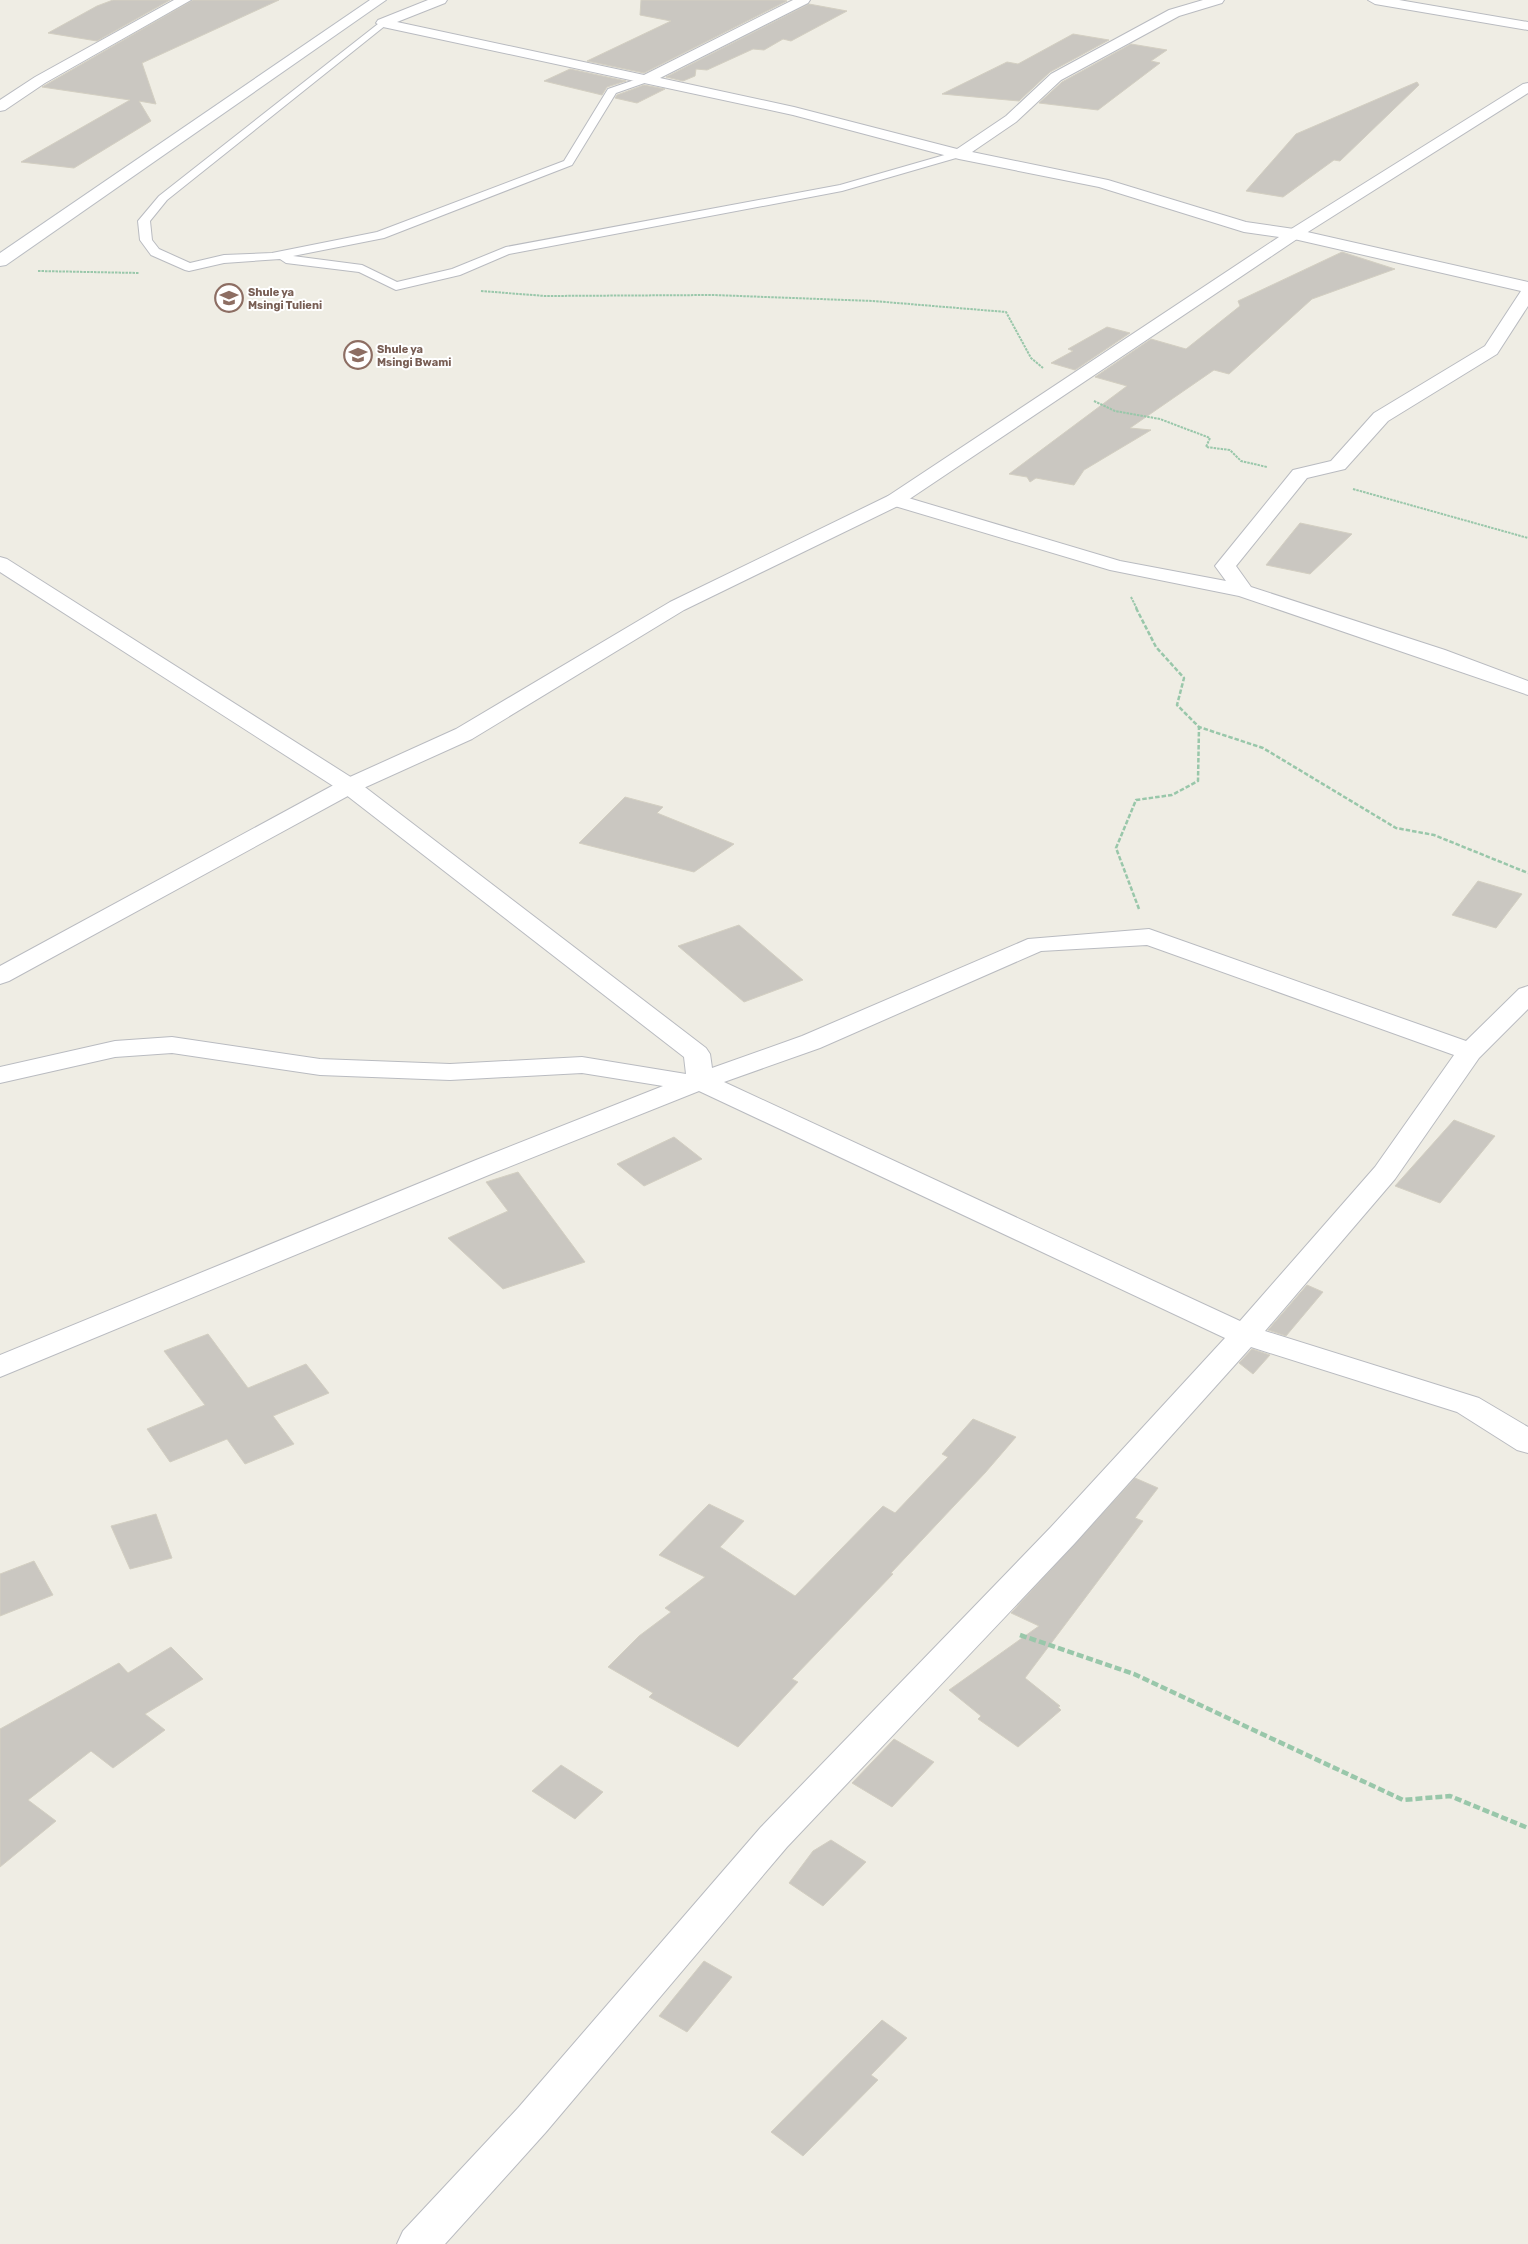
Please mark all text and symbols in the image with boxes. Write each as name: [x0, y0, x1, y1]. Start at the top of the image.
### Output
school or university icon: Shule ya Msingi Tulieni: [214, 283, 244, 313]
place label: Shule ya Msingi Tulieni: [248, 286, 322, 312]
school or university icon: Shule ya Msingi Bwami: [343, 340, 373, 370]
place label: Shule ya Msingi Bwami: [377, 343, 451, 369]

